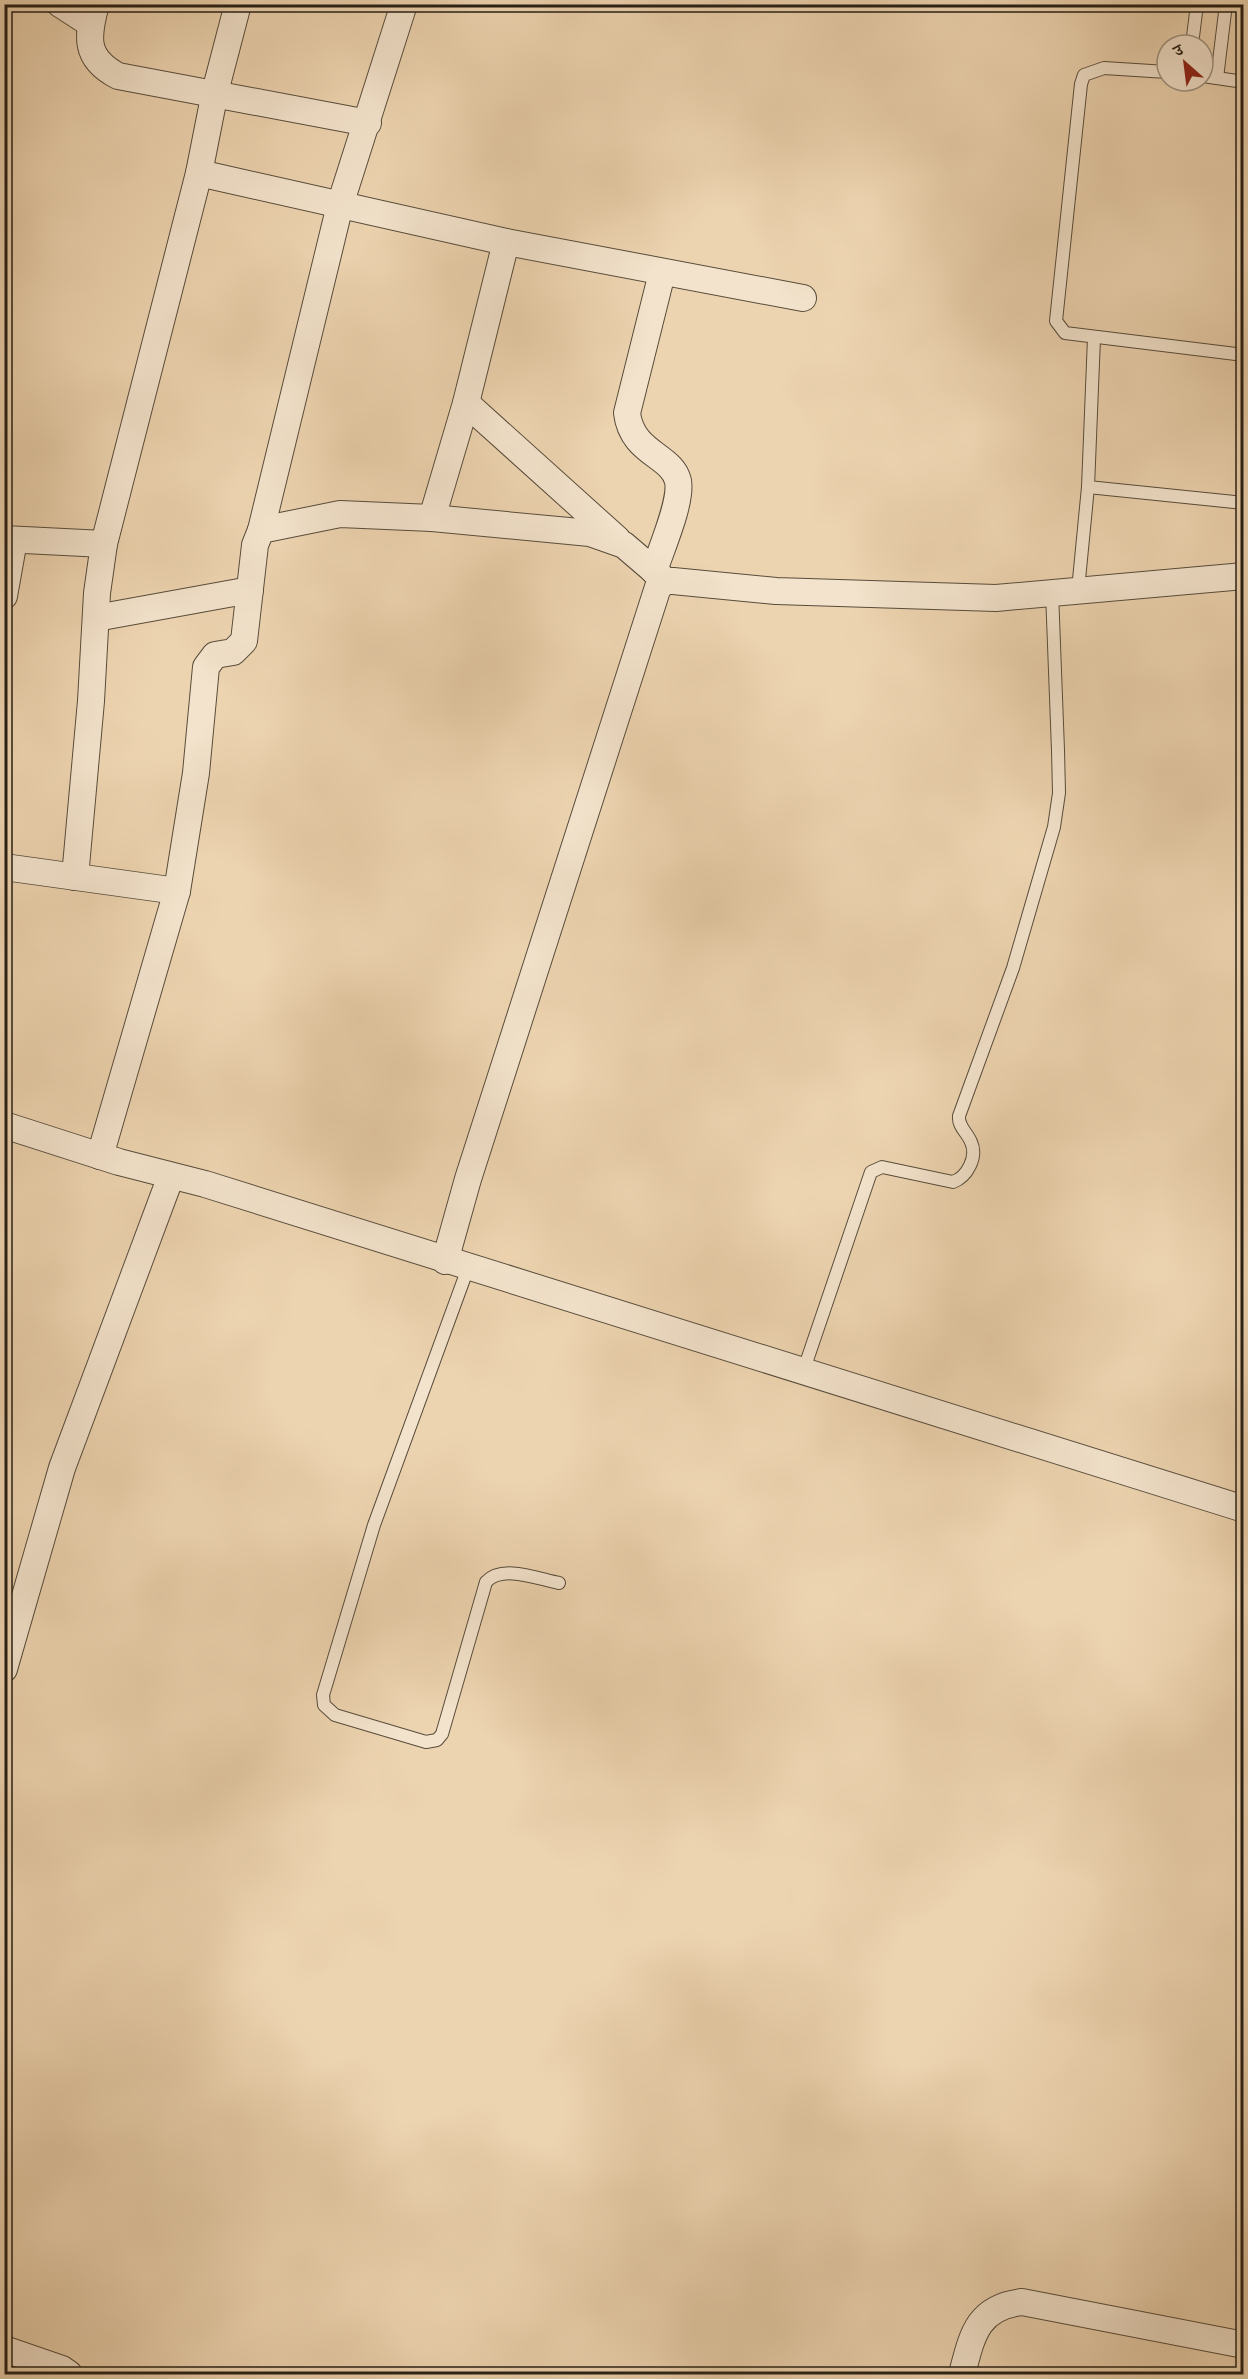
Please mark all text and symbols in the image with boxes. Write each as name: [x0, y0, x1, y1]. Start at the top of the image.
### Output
north arrow: [1155, 33, 1215, 93]
text: उ: [1169, 38, 1188, 62]

